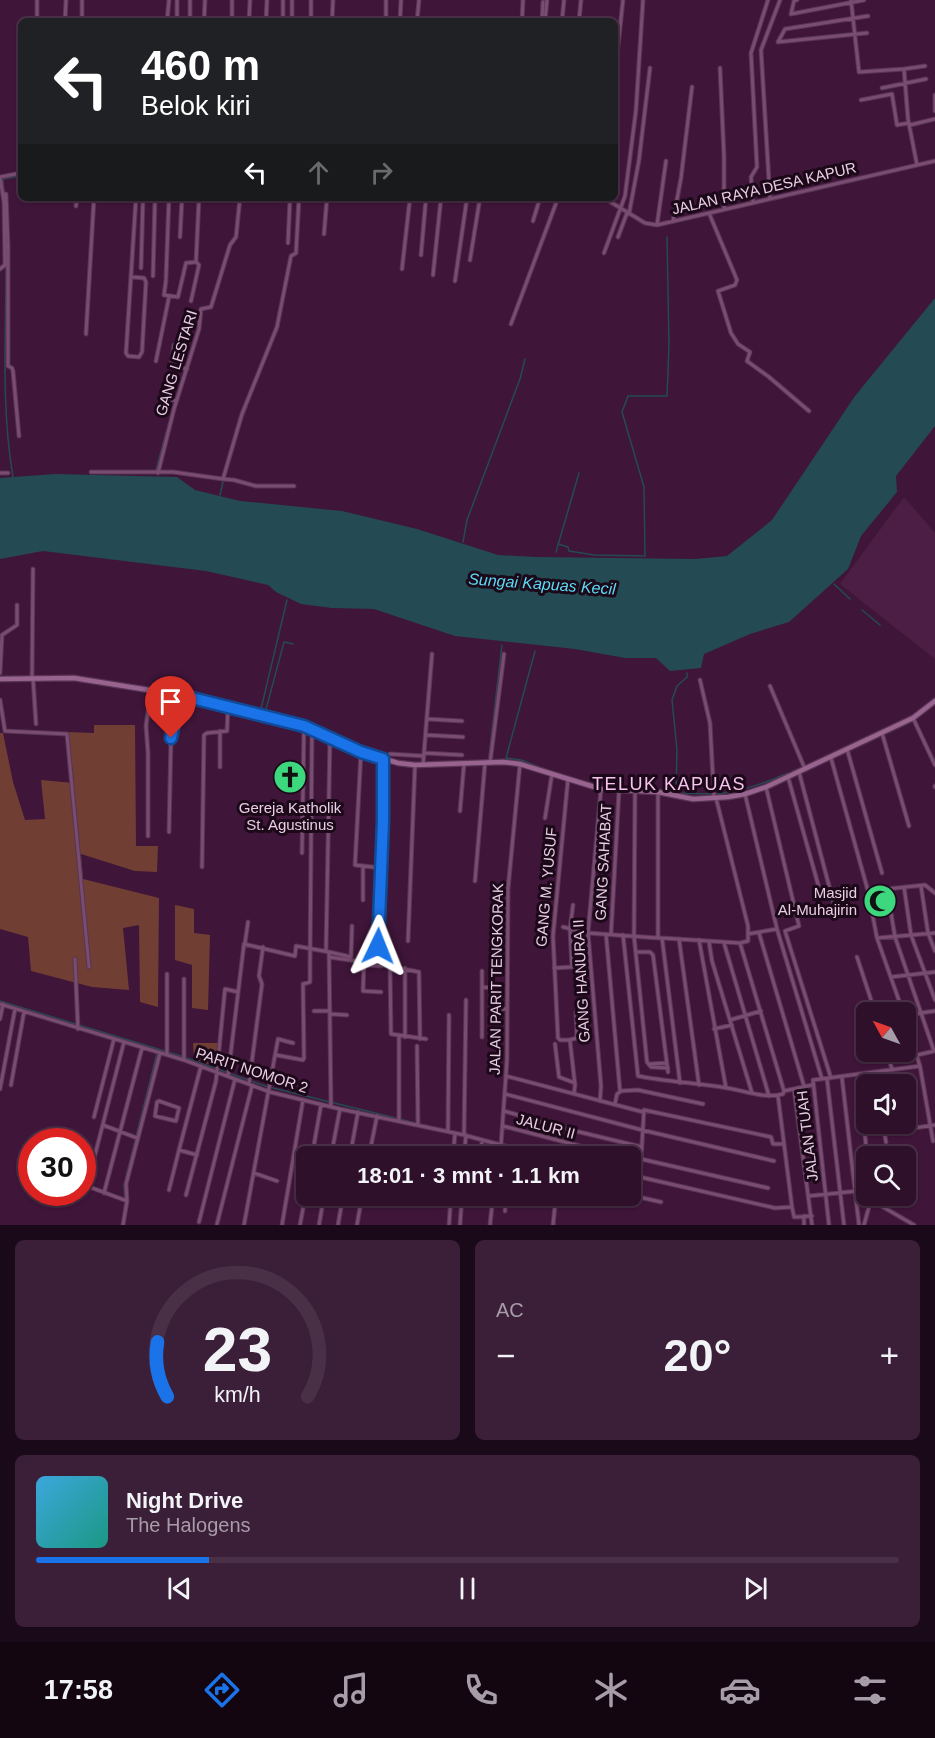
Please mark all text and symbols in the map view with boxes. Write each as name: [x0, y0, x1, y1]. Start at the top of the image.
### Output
icon: left: [42, 42, 120, 120]
text: 460 m: [141, 42, 260, 89]
text: Belok kiri: [141, 91, 251, 121]
icon: left: [239, 156, 272, 189]
icon: ahead: [302, 156, 335, 189]
icon: right: [365, 156, 398, 189]
street label: JALAN RAYA DESA KAPUR: [670, 158, 858, 218]
street label: GANG LESTARI: [152, 308, 200, 418]
water label: Sungai Kapuas Kecil: [468, 570, 617, 598]
pin: [145, 676, 196, 738]
icon: arrive: [154, 685, 187, 718]
church icon: Gereja Katholik St. Agustinus: [272, 759, 308, 795]
district label: TELUK KAPUAS: [592, 774, 746, 794]
place label: Gereja Katholik St. Agustinus: [239, 799, 342, 833]
street label: GANG SAHABAT: [591, 803, 615, 921]
street label: GANG M. YUSUF: [532, 827, 560, 947]
street label: JALAN PARIT TENGKORAK: [486, 883, 506, 1075]
mosque icon: Masjid Al-Muhajirin: [862, 883, 898, 919]
place label: Masjid Al-Muhajirin: [778, 884, 857, 918]
position arrow: [346, 914, 410, 978]
street label: GANG HANURA II: [569, 919, 593, 1043]
north arrow: [856, 1002, 916, 1062]
map controls: [856, 1002, 916, 1206]
street label: PARIT NOMOR 2: [194, 1044, 310, 1096]
button: sound: [856, 1074, 916, 1134]
street label: JALAN TUAH: [793, 1090, 821, 1182]
street label: JALUR II: [515, 1110, 577, 1142]
speed limit sign: 30: [18, 1128, 96, 1206]
button: search: [856, 1146, 916, 1206]
text: 18:01 · 3 mnt · 1.1 km: [357, 1163, 580, 1188]
text: AC: [496, 1299, 524, 1321]
text: 23: [203, 1315, 272, 1384]
text: 20°: [663, 1330, 732, 1381]
text: −: [496, 1337, 515, 1374]
text: +: [880, 1337, 899, 1374]
text: km/h: [214, 1383, 261, 1407]
text: Night Drive: [126, 1488, 243, 1513]
text: The Halogens: [126, 1514, 251, 1536]
icon: previous: [163, 1572, 196, 1605]
icon: pause: [451, 1572, 484, 1605]
icon: next: [739, 1572, 772, 1605]
icon: directions: [201, 1669, 243, 1711]
icon: music: [330, 1669, 372, 1711]
icon: phone: [460, 1669, 502, 1711]
icon: climate: [590, 1669, 632, 1711]
icon: car: [719, 1669, 761, 1711]
icon: filters: [849, 1669, 891, 1711]
text: 17:58: [44, 1675, 113, 1705]

